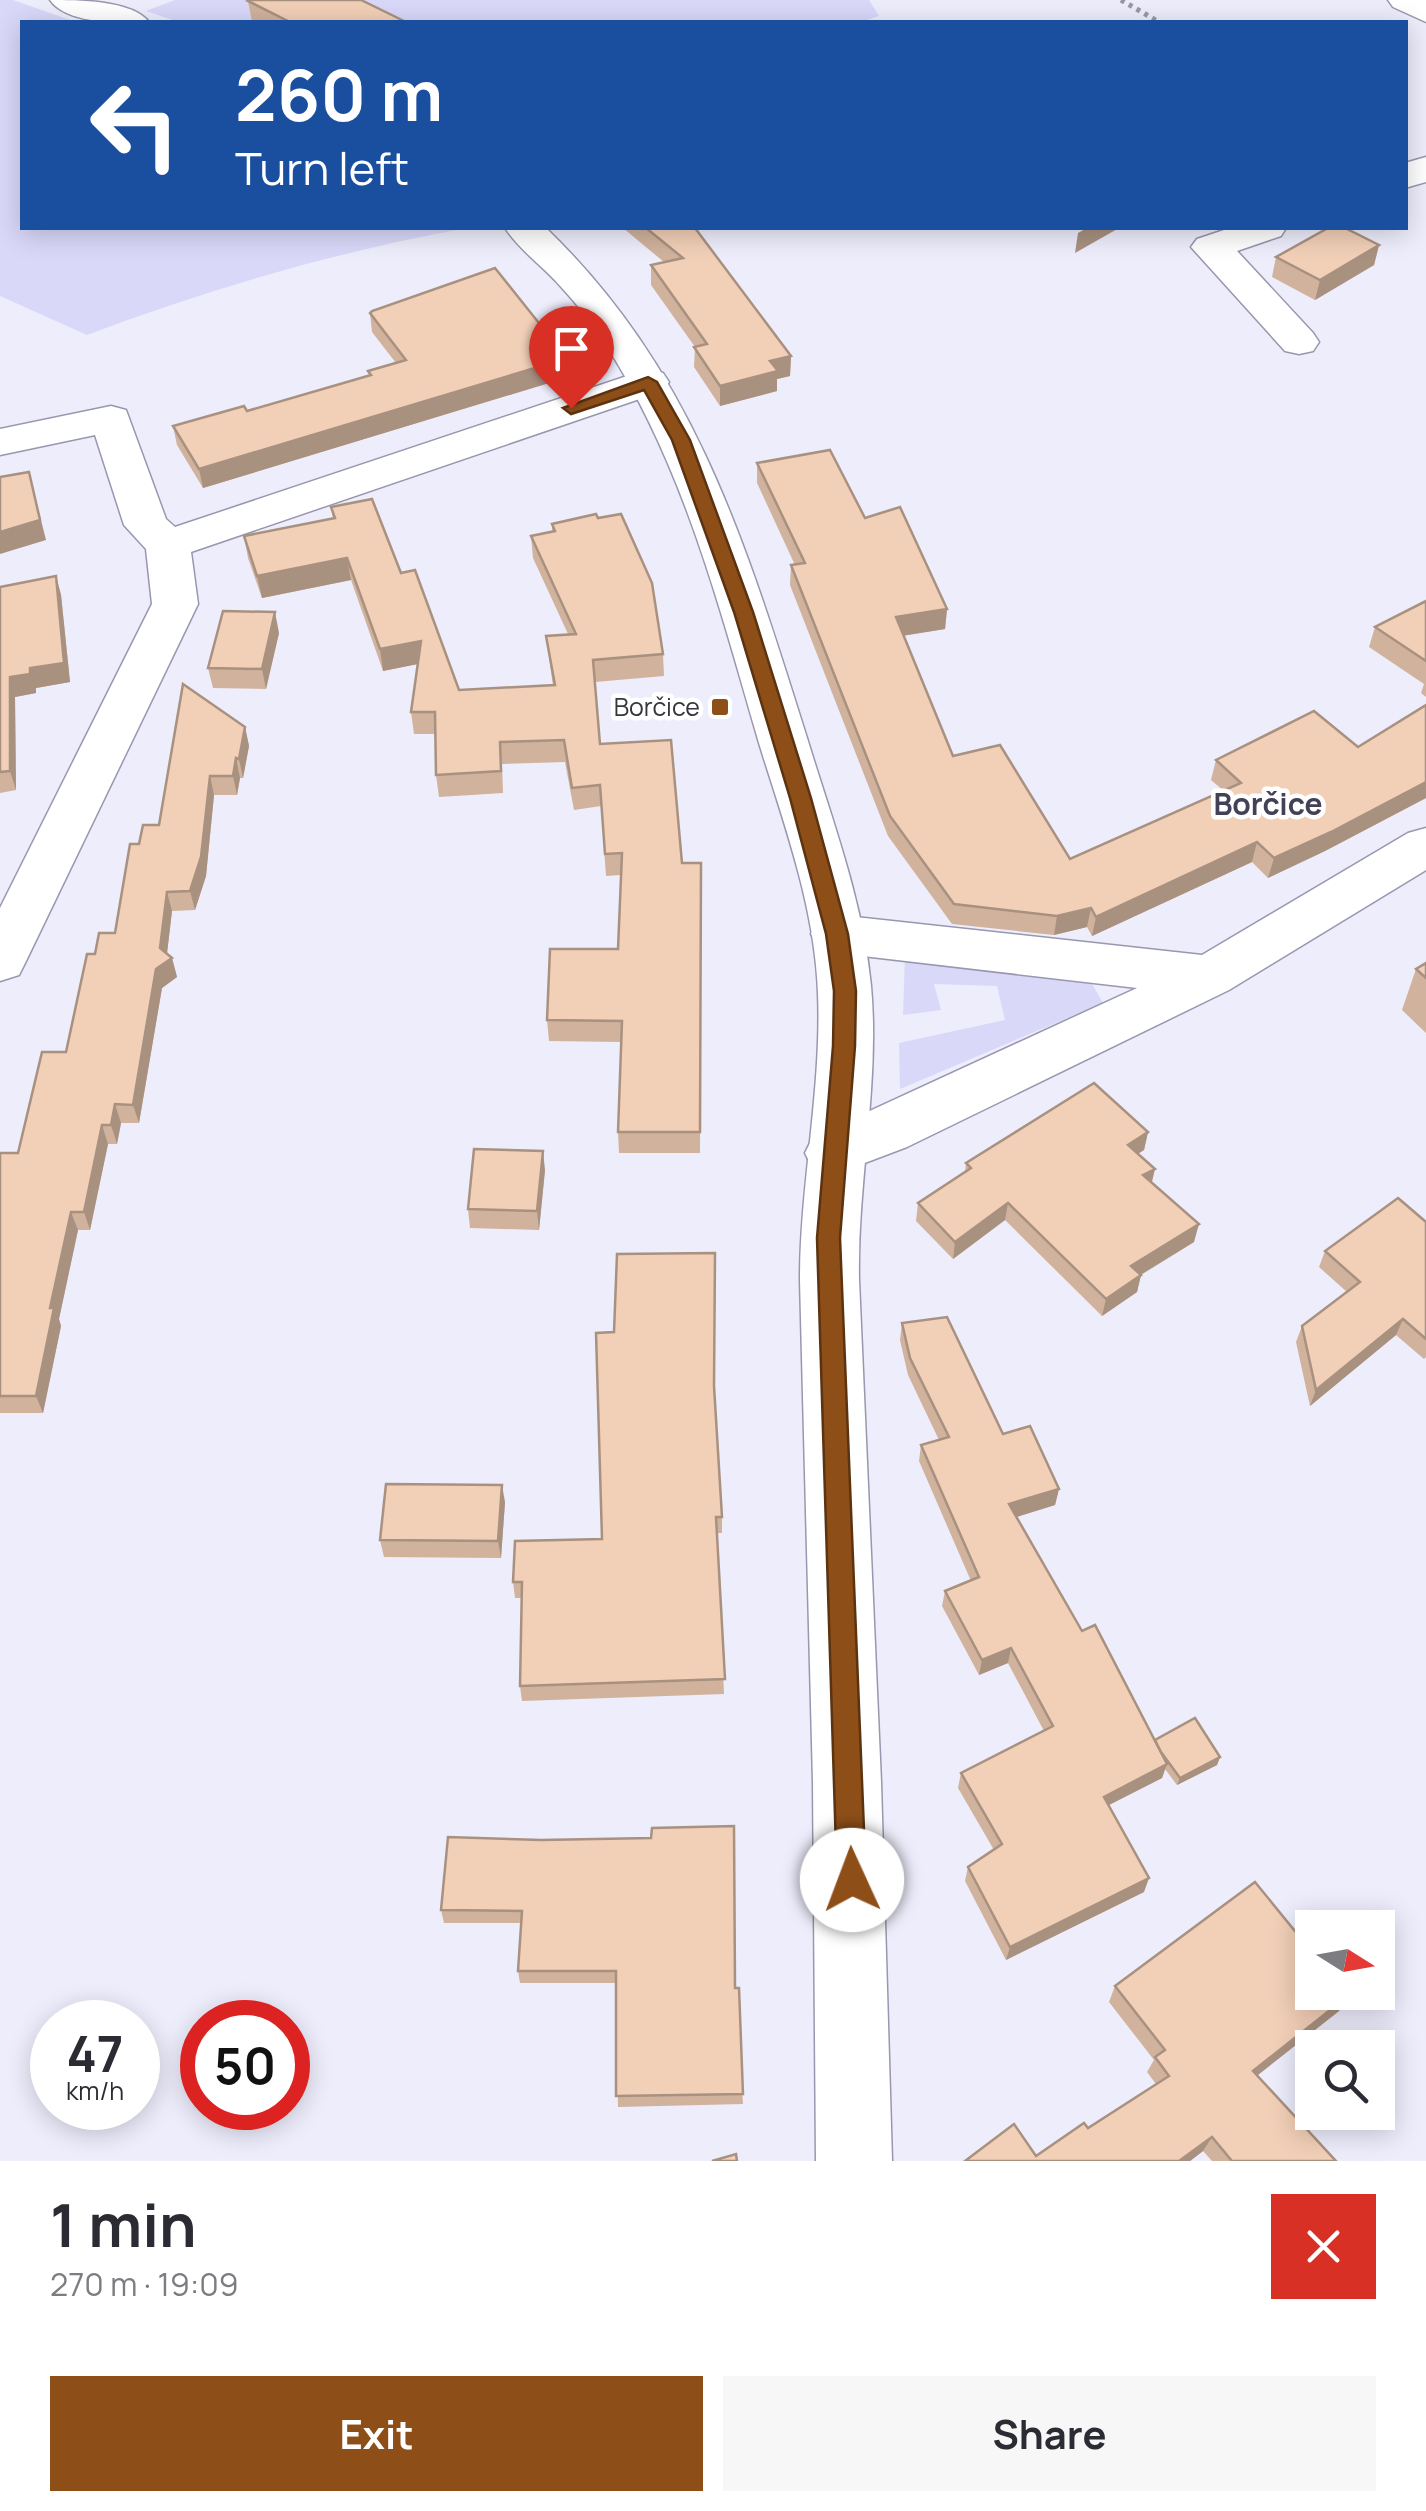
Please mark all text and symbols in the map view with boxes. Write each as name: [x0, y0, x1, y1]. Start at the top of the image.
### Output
text: 260 m: [235, 46, 443, 142]
icon: left: [70, 60, 200, 190]
text: Turn left: [235, 137, 409, 199]
pin: [529, 306, 614, 409]
icon: arrive: [544, 321, 599, 376]
place label: Borčice: [614, 689, 700, 724]
marker: Borčice: [709, 696, 731, 718]
district label: Borčice: [1213, 783, 1323, 824]
position arrow: [800, 1828, 904, 1932]
north arrow: [1295, 1910, 1395, 2010]
map controls: [1295, 1910, 1395, 2130]
speed limit sign: 50: [180, 2000, 310, 2130]
text: 47: [66, 2019, 124, 2087]
button: search: [1295, 2030, 1395, 2130]
text: km/h: [66, 2073, 124, 2108]
text: 1 min: [50, 2183, 197, 2265]
button: close: [1271, 2194, 1376, 2299]
text: 270 m · 19:09: [50, 2262, 239, 2306]
button: Exit: [50, 2376, 703, 2491]
button: Share: [723, 2376, 1376, 2491]

